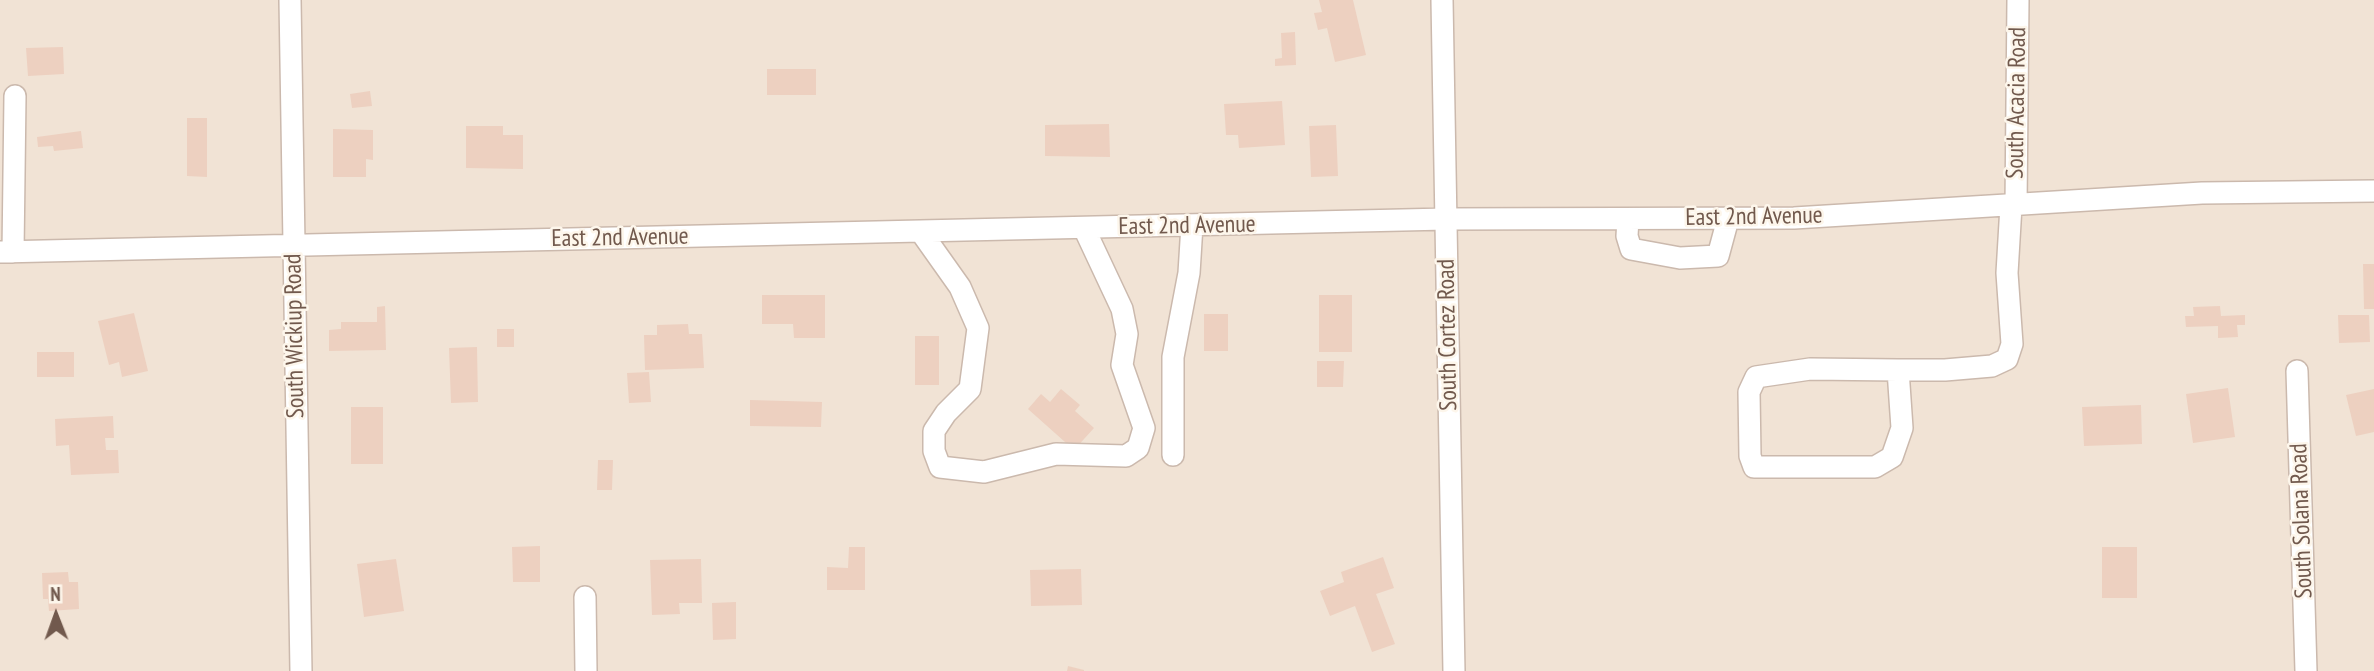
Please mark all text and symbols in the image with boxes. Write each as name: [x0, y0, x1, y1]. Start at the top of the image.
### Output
street label: South Acacia Road: [2001, 27, 2033, 179]
street label: East 2nd Avenue: [1685, 201, 1823, 233]
street label: East 2nd Avenue: [1118, 210, 1256, 242]
street label: East 2nd Avenue: [551, 222, 689, 254]
street label: South Wickiup Road: [279, 253, 311, 419]
street label: South Cortez Road: [1432, 259, 1464, 411]
street label: South Solana Road: [2285, 443, 2319, 599]
north arrow: [21, 580, 91, 650]
text: N: [50, 582, 61, 606]

